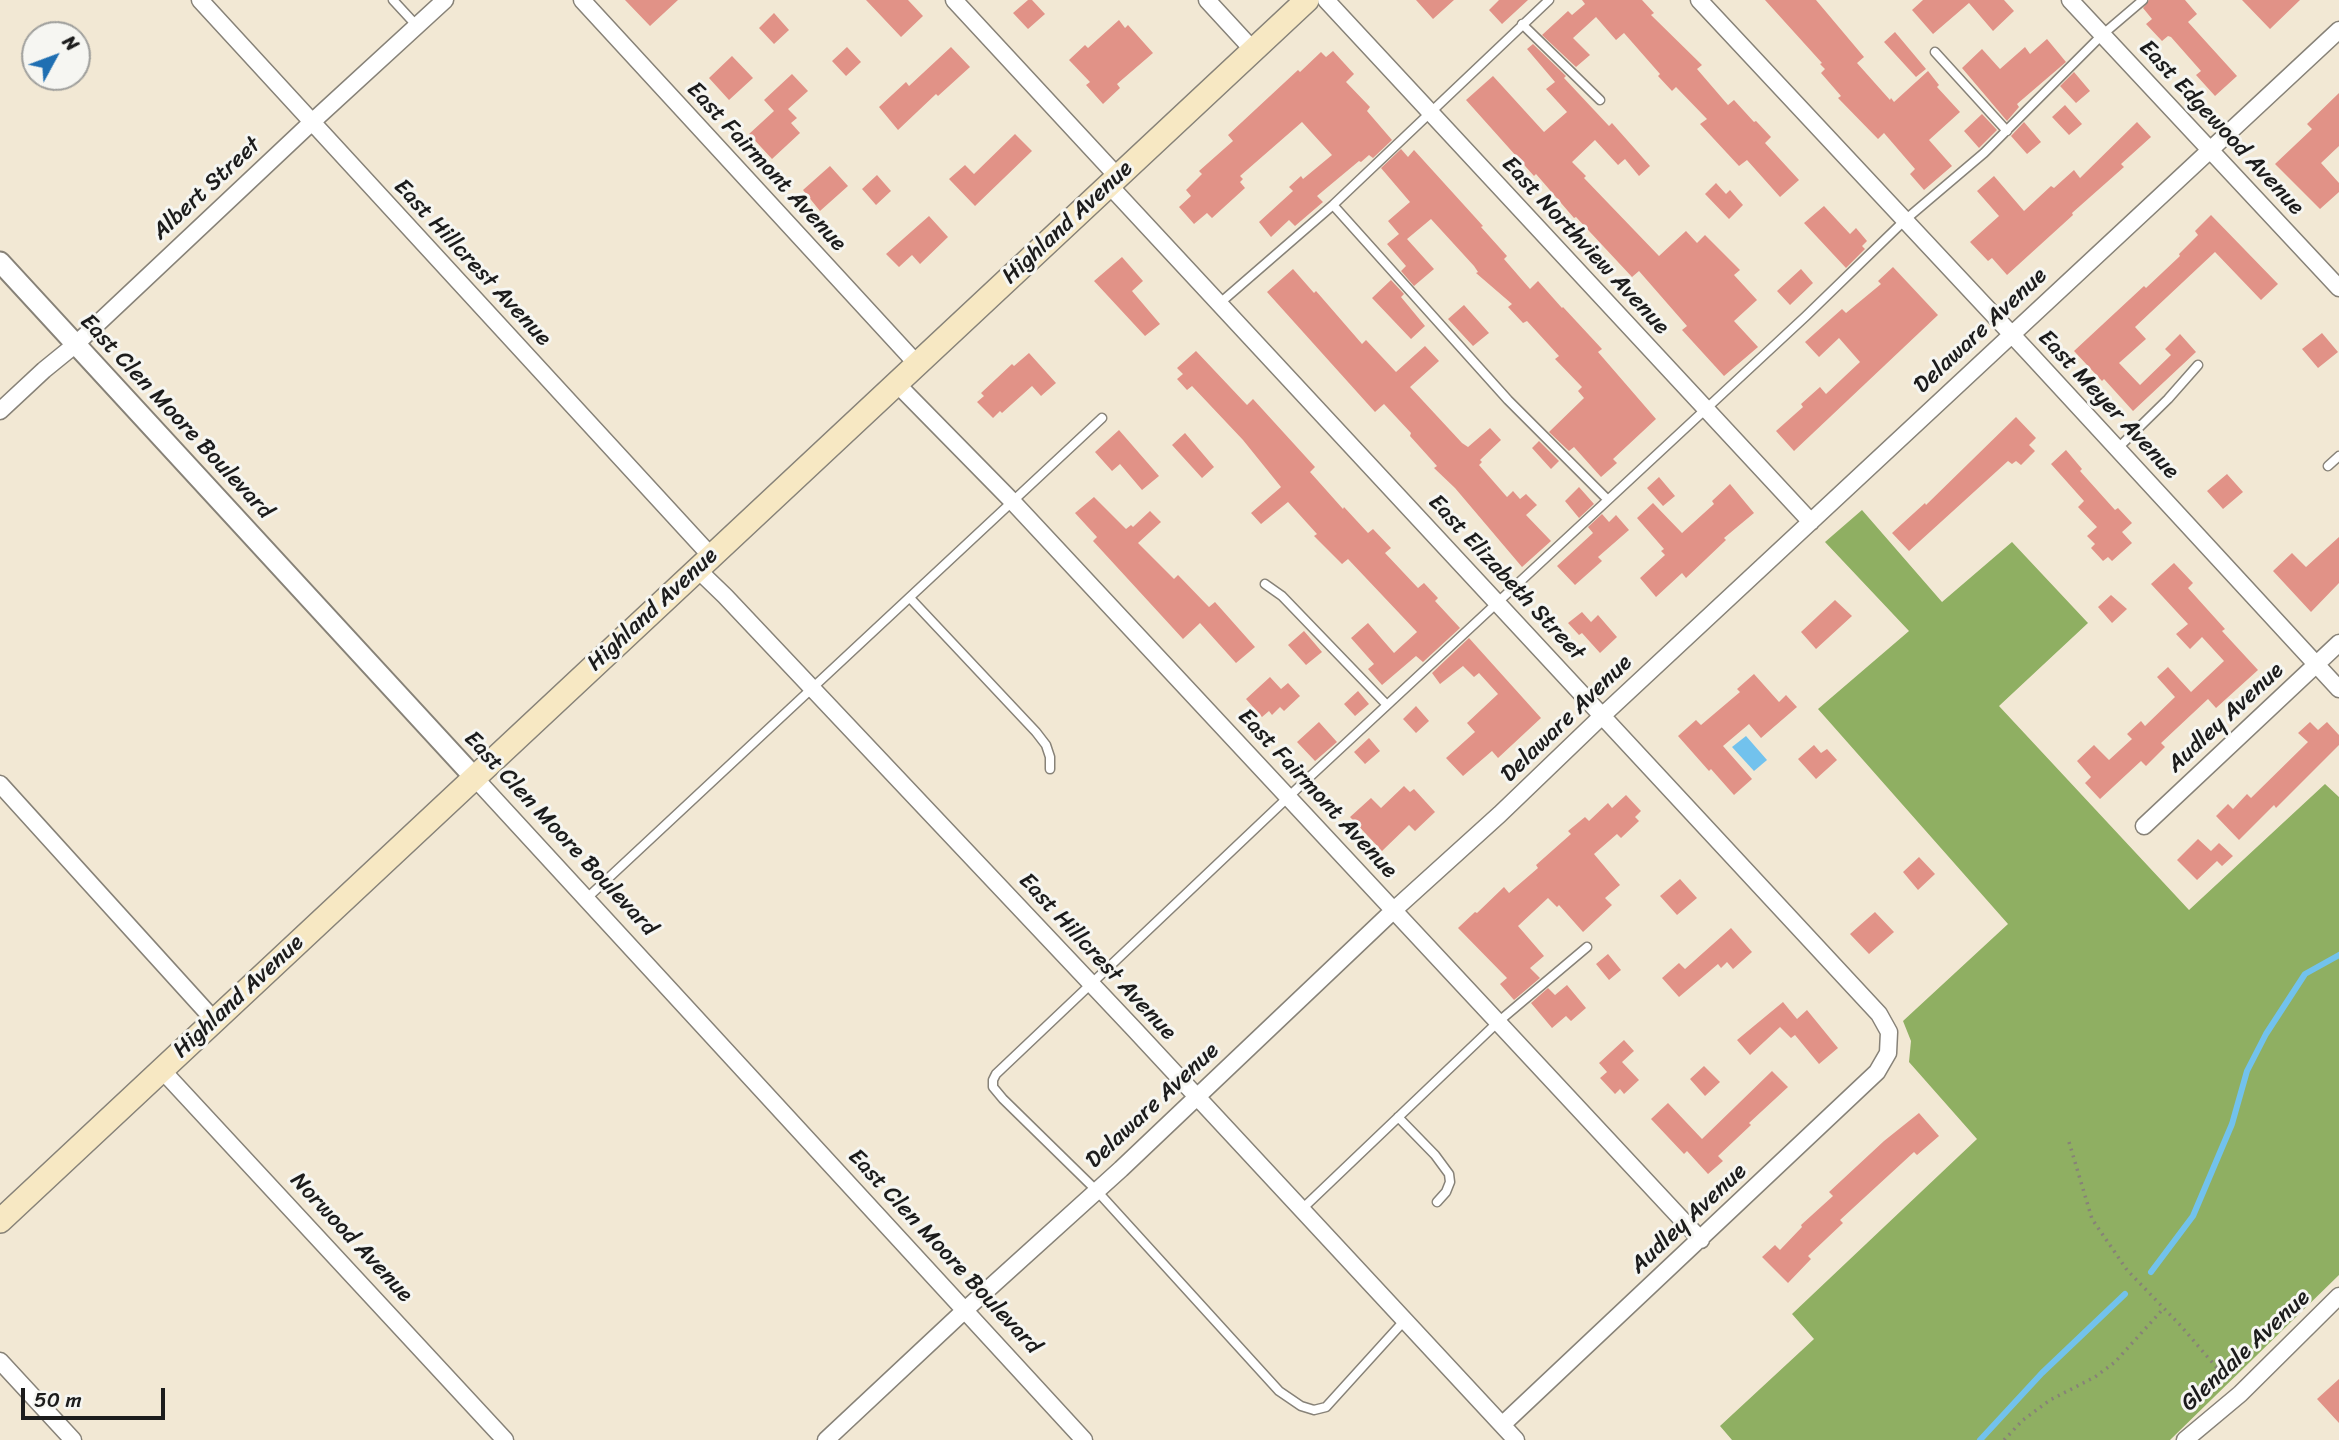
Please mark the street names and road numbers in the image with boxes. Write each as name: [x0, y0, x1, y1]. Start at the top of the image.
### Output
street label: East Edgewood Avenue: [2133, 35, 2309, 221]
street label: East Fairmont Avenue: [680, 76, 852, 258]
street label: Albert Street: [147, 132, 267, 246]
street label: East Northview Avenue: [1495, 151, 1675, 341]
street label: Highland Avenue: [997, 156, 1139, 290]
street label: East Hillcrest Avenue: [387, 174, 557, 352]
street label: Delaware Avenue: [1909, 262, 2053, 400]
street label: East Clen Moore Boulevard: [74, 309, 278, 525]
street label: East Meyer Avenue: [2032, 325, 2184, 485]
street label: East Elizabeth Street: [1422, 489, 1590, 667]
street label: Highland Avenue: [582, 543, 724, 677]
street label: Delaware Avenue: [1496, 649, 1638, 789]
street label: Audley Avenue: [2162, 657, 2290, 779]
street label: East Fairmont Avenue: [1231, 703, 1403, 885]
street label: East Clen Moore Boulevard: [458, 726, 662, 942]
street label: East Hillcrest Avenue: [1012, 868, 1182, 1046]
street label: Highland Avenue: [168, 930, 310, 1064]
street label: Delaware Avenue: [1081, 1037, 1225, 1175]
street label: East Clen Moore Boulevard: [842, 1144, 1046, 1360]
street label: Audley Avenue: [1625, 1158, 1753, 1280]
street label: Norwood Avenue: [284, 1167, 418, 1309]
street label: Glendale Avenue: [2176, 1284, 2316, 1418]

